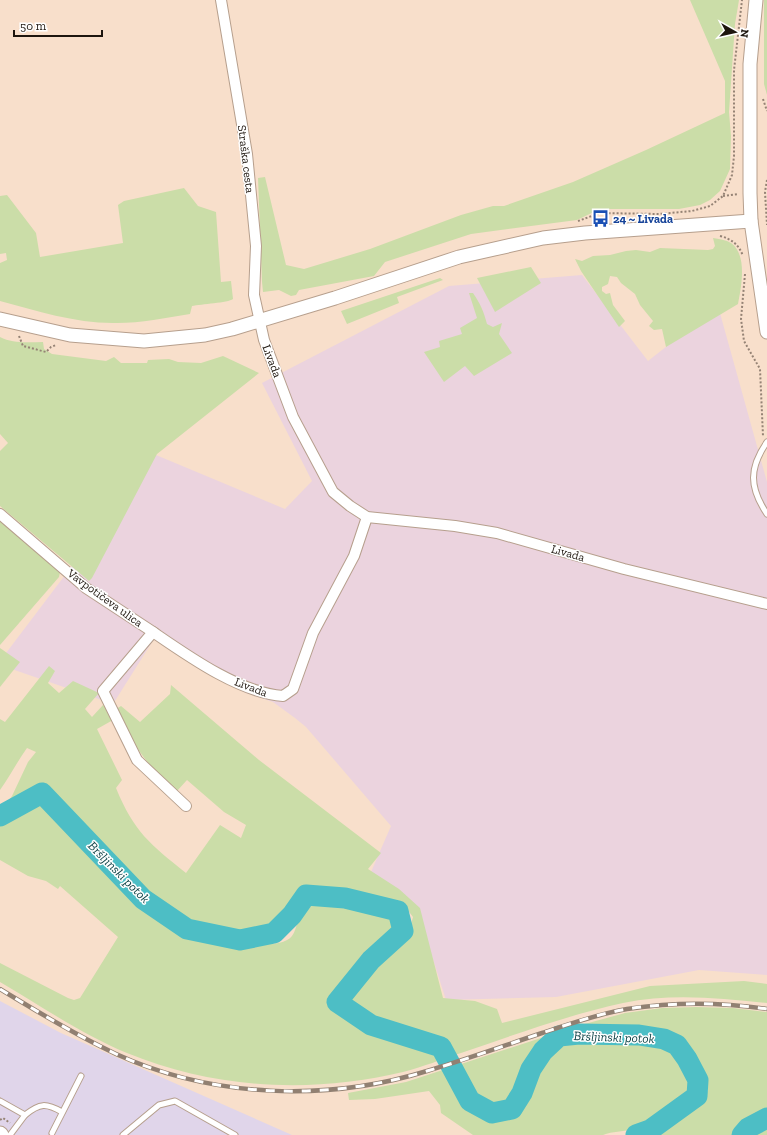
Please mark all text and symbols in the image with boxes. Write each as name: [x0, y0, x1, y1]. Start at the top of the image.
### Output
scale bar: [14, 12, 102, 38]
north arrow: [715, 12, 755, 52]
text: 50 m: [20, 19, 47, 33]
text: N: [737, 28, 751, 39]
street label: Straška cesta: [235, 124, 257, 194]
bus stop icon: 24 ~ Livada: [590, 209, 610, 229]
place label: 24 ~ Livada: [613, 212, 673, 226]
street label: Livada: [259, 343, 285, 380]
street label: Livada: [550, 542, 586, 564]
street label: Vavpotičeva ulica: [64, 565, 145, 630]
street label: Livada: [233, 674, 270, 700]
water label: Bršljinski potok: [85, 838, 153, 906]
water label: Bršljinski potok: [573, 1028, 655, 1046]

